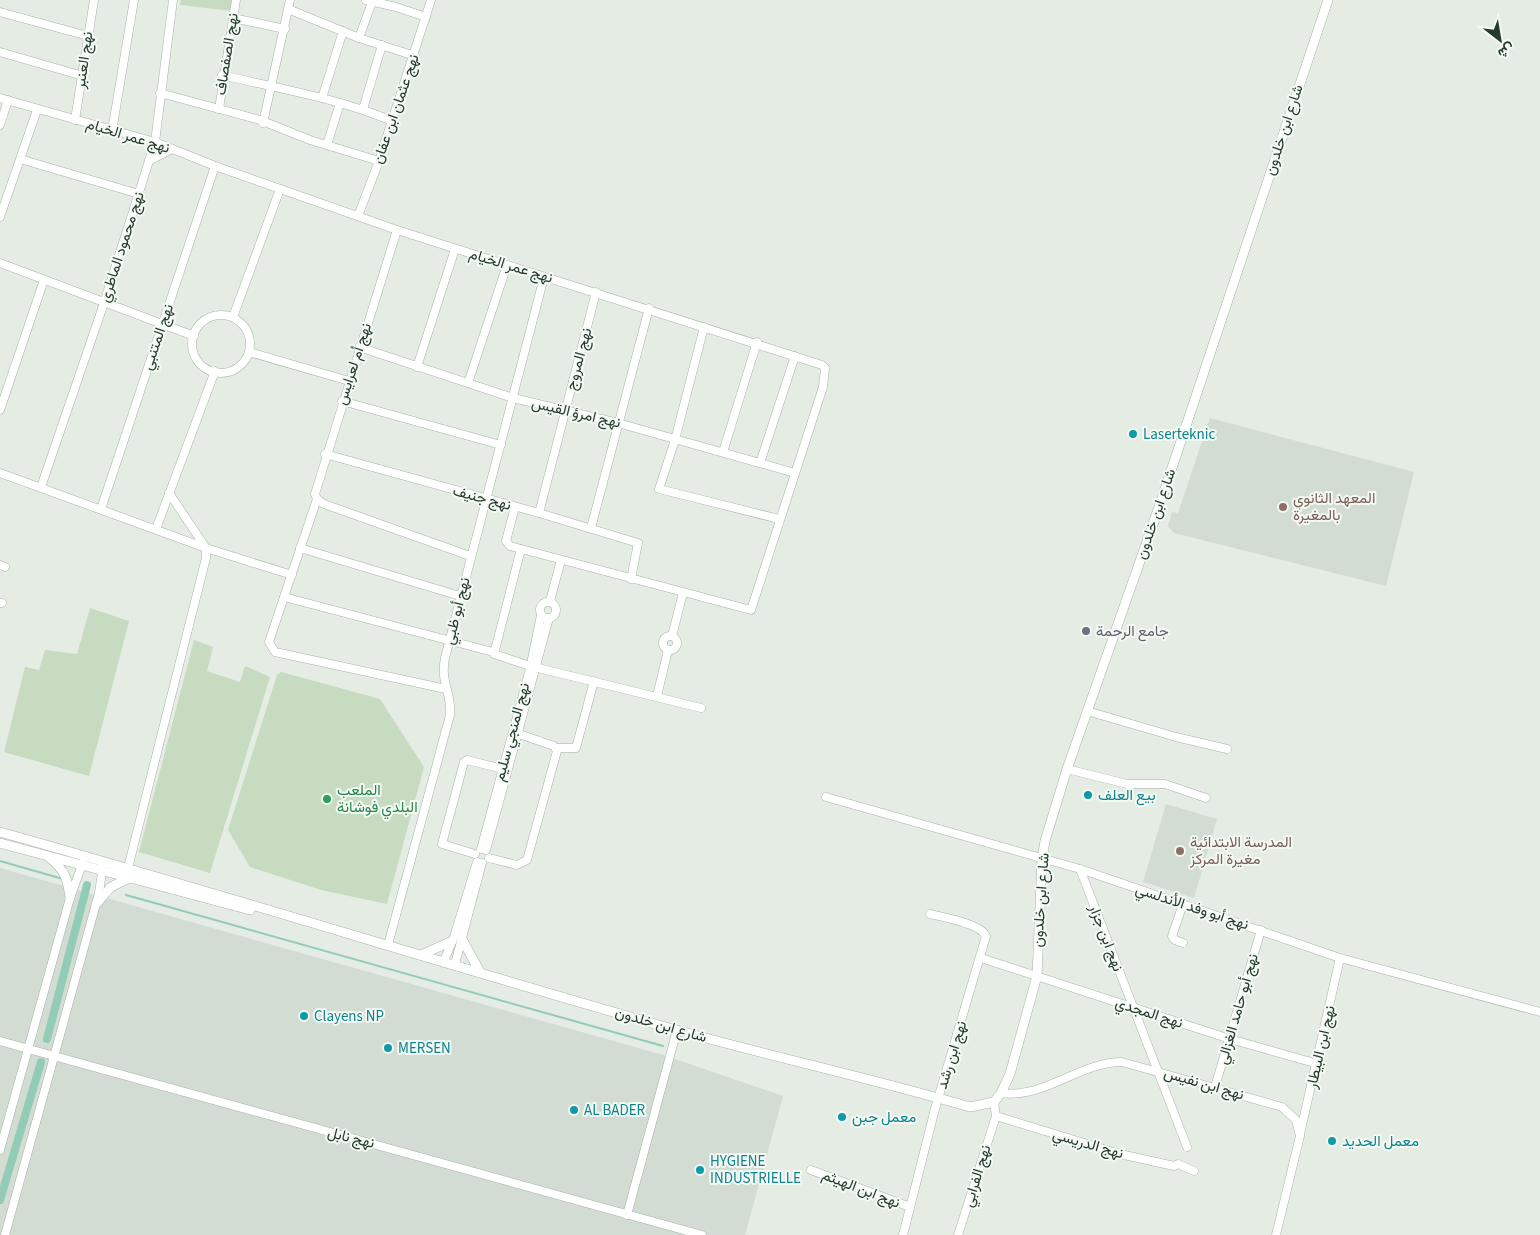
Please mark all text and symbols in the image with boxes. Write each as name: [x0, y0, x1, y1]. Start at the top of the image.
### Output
street label: نهج الصفصاف: [210, 11, 244, 97]
north arrow: [1475, 15, 1525, 65]
street label: نهج العنبر: [69, 30, 98, 91]
text: ش: [1494, 37, 1519, 63]
street label: نهج عثمان ابن عفان: [367, 51, 425, 167]
street label: شارع ابن خلدون: [1259, 82, 1309, 178]
street label: نهج عمر الخيام: [84, 113, 172, 159]
street label: نهج محمود الماطري: [94, 189, 152, 306]
street label: نهج عمر الخيام: [467, 243, 555, 289]
street label: نهج المتنبي: [137, 301, 181, 373]
street label: نهج أم لعرايس: [331, 320, 377, 408]
street label: نهج المروج: [561, 325, 597, 393]
street label: نهج امرؤ القيس: [529, 393, 623, 433]
place label: Laserteknic: [1143, 424, 1215, 445]
marker: Laserteknic: [1127, 428, 1139, 440]
street label: شارع ابن خلدون: [1131, 466, 1181, 562]
street label: نهج جنيف: [451, 480, 513, 516]
place label: المعهد الثانوي بالمغيرة: [1293, 488, 1375, 526]
marker: المعهد الثانوي بالمغيرة: [1277, 501, 1289, 513]
street label: نهج أبو ظبي: [438, 575, 477, 647]
place label: جامع الرحمة: [1096, 621, 1169, 642]
marker: جامع الرحمة: [1080, 625, 1092, 637]
street label: نهج المنجي سليم: [489, 680, 537, 784]
place label: الملعب البلدي فوشانة: [337, 780, 418, 820]
place label: بيع العلف: [1098, 785, 1156, 806]
marker: بيع العلف: [1082, 789, 1094, 801]
marker: الملعب البلدي فوشانة: [321, 793, 333, 805]
place label: المدرسة الابتدائية مغيرة المركز: [1189, 832, 1292, 870]
marker: المدرسة الابتدائية مغيرة المركز: [1174, 845, 1186, 857]
street label: شارع ابن خلدون: [1027, 852, 1055, 948]
street label: نهج أبو وفد الأندلسي: [1132, 879, 1251, 937]
street label: نهج ابن جزار: [1083, 901, 1128, 975]
street label: نهج أبو حامد الغزالي: [1212, 951, 1266, 1067]
street label: نهج المجدي: [1112, 992, 1186, 1036]
street label: شارع ابن خلدون: [613, 1002, 709, 1048]
street label: نهج ابن البيطار: [1301, 1004, 1341, 1091]
place label: Clayens NP: [314, 1006, 384, 1027]
marker: Clayens NP: [298, 1010, 310, 1022]
street label: نهج ابن رشد: [932, 1018, 972, 1092]
place label: MERSEN: [398, 1038, 451, 1059]
marker: MERSEN: [382, 1042, 394, 1054]
street label: نهج ابن نفيس: [1161, 1063, 1247, 1105]
place label: AL BADER: [584, 1100, 646, 1121]
marker: AL BADER: [568, 1104, 580, 1116]
place label: معمل جبن: [852, 1107, 916, 1128]
marker: معمل جبن: [836, 1111, 848, 1123]
street label: نهج نابل: [325, 1122, 377, 1154]
street label: نهج الدريسي: [1049, 1124, 1126, 1166]
place label: معمل الحديد: [1342, 1131, 1419, 1152]
marker: معمل الحديد: [1326, 1135, 1338, 1147]
street label: نهج الفرابي: [958, 1142, 998, 1210]
place label: HYGIENE INDUSTRIELLE: [710, 1151, 801, 1189]
marker: HYGIENE INDUSTRIELLE: [694, 1164, 706, 1176]
street label: نهج ابن الهيثم: [819, 1164, 903, 1214]

